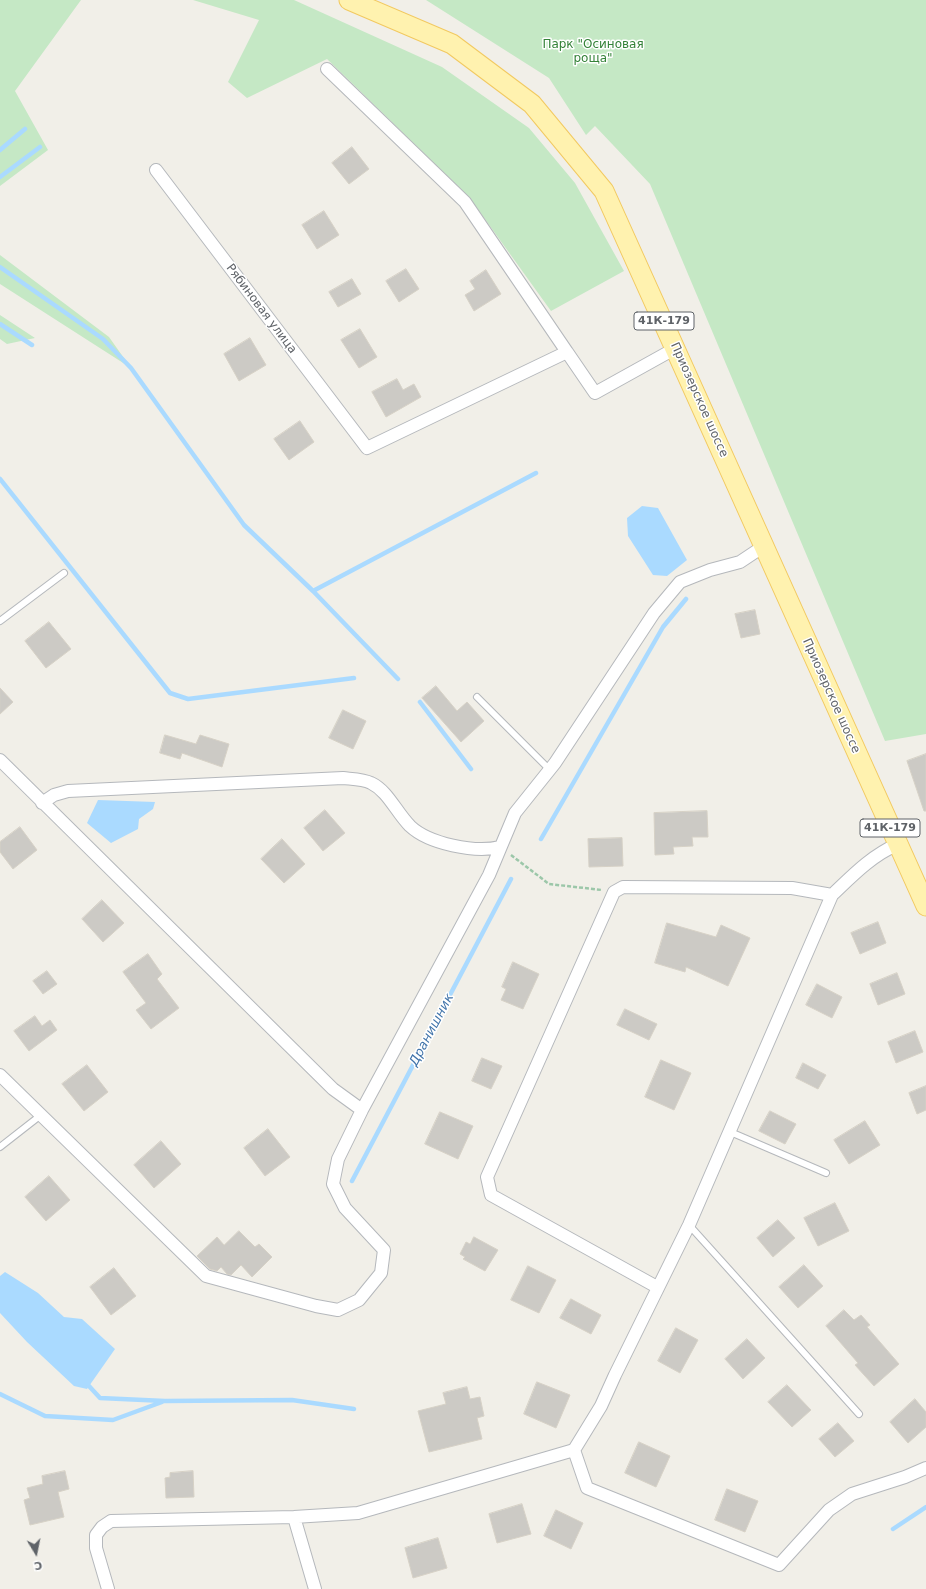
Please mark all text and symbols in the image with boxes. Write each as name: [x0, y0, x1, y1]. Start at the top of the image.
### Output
park label: Парк "Осиновая роща": [542, 38, 644, 66]
street label: Рябиновая улица: [223, 261, 299, 357]
road number: 41К-179: [634, 312, 694, 330]
street label: Приозерское шоссе: [667, 340, 731, 460]
street label: Приозерское шоссе: [799, 636, 863, 756]
road number: 41К-179: [860, 819, 920, 837]
water label: Дранишник: [406, 991, 458, 1069]
north arrow: [16, 1533, 56, 1573]
text: С: [33, 1558, 43, 1572]

